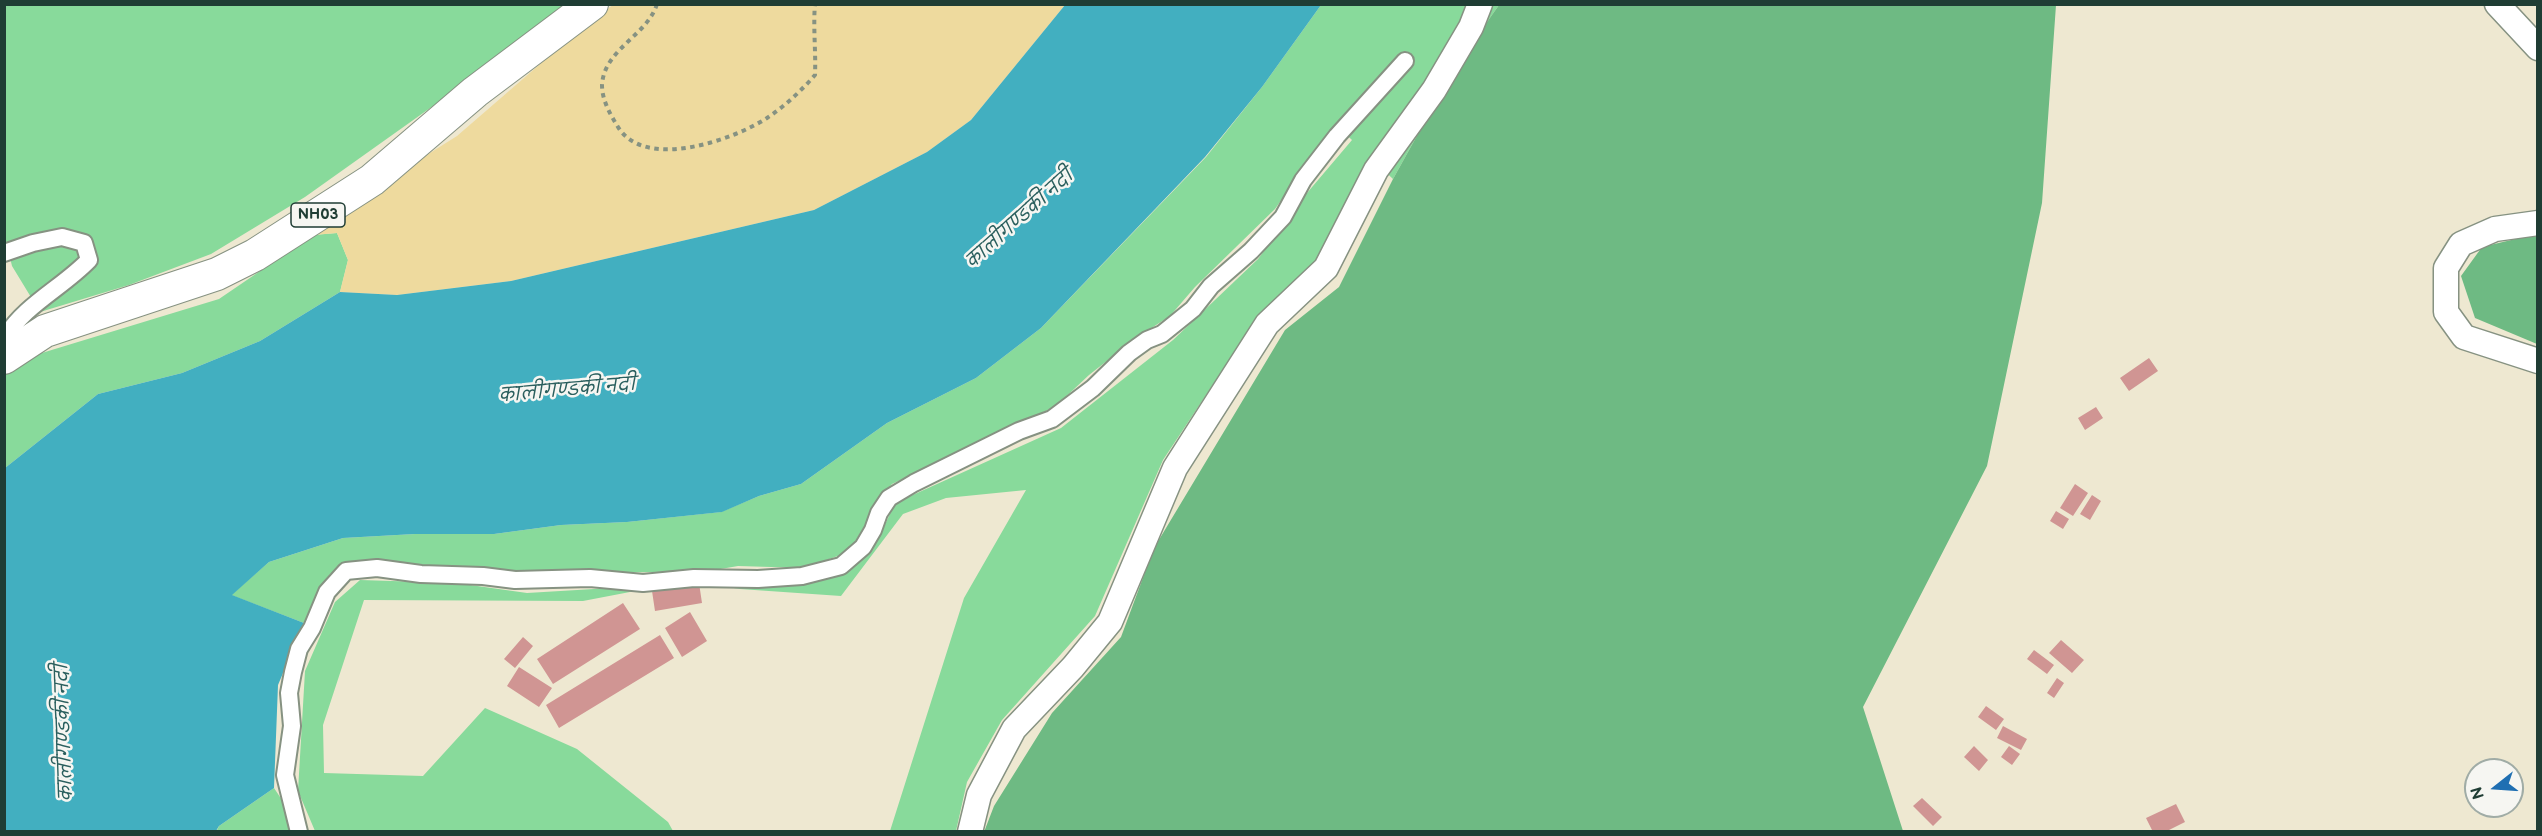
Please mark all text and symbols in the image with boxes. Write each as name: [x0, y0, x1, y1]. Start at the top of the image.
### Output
water label: कालीगण्डकी नदी: [962, 166, 1078, 274]
road number: NH03: [291, 203, 345, 227]
water label: कालीगण्डकी नदी: [498, 374, 636, 408]
water label: कालीगण्डकी नदी: [52, 664, 78, 802]
north arrow: [2464, 758, 2524, 818]
text: N: [2467, 784, 2489, 801]

